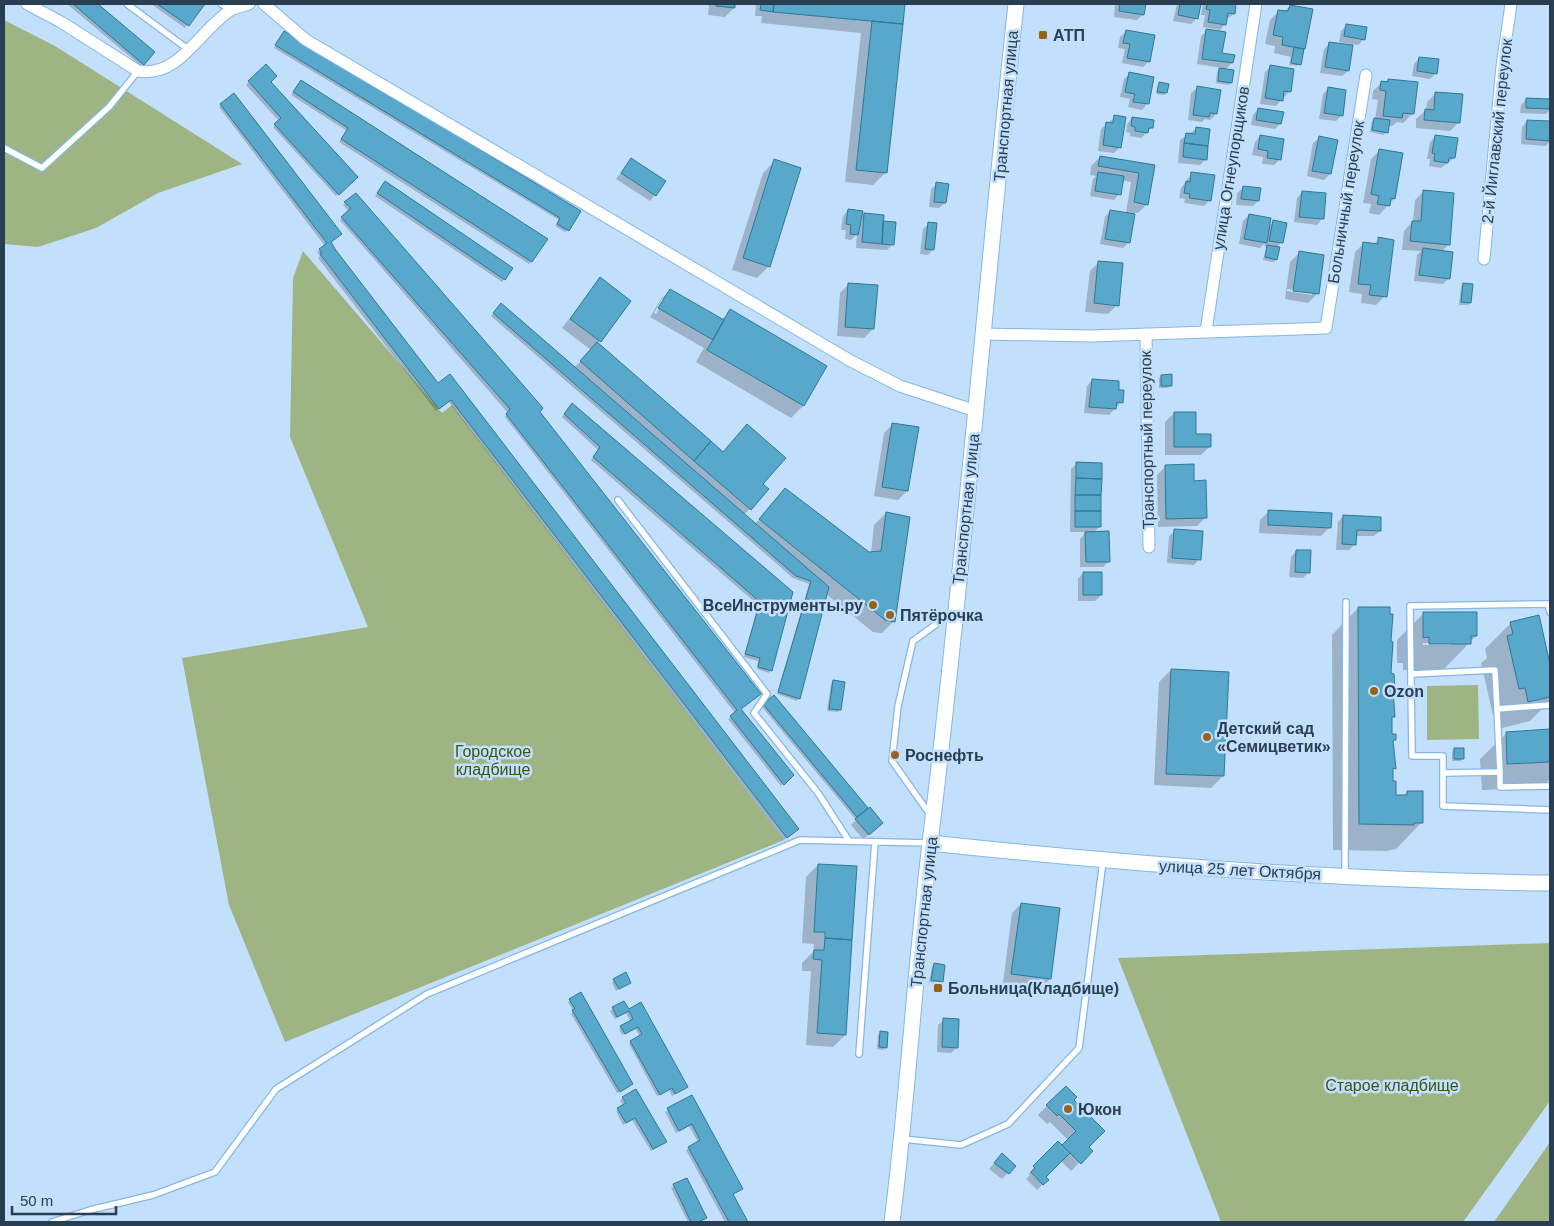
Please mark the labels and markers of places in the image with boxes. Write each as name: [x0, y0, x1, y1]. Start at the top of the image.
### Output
place label: АТП: [1053, 27, 1085, 44]
marker: АТП: [1037, 29, 1049, 41]
place label: ВсеИнструменты.ру: [703, 597, 863, 614]
marker: ВсеИнструменты.ру: [867, 599, 879, 611]
place label: Пятёрочка: [900, 607, 983, 624]
marker: Пятёрочка: [884, 609, 896, 621]
place label: Ozon: [1384, 683, 1424, 700]
marker: Ozon: [1368, 685, 1380, 697]
place label: Детский сад «Семицветик»: [1217, 720, 1331, 755]
marker: Детский сад «Семицветик»: [1201, 731, 1213, 743]
place label: Роснефть: [905, 747, 984, 764]
marker: Роснефть: [889, 749, 901, 761]
place label: Больница(Кладбище): [948, 980, 1119, 997]
marker: Больница(Кладбище): [932, 982, 944, 994]
place label: Юкон: [1078, 1101, 1122, 1118]
marker: Юкон: [1062, 1103, 1074, 1115]

